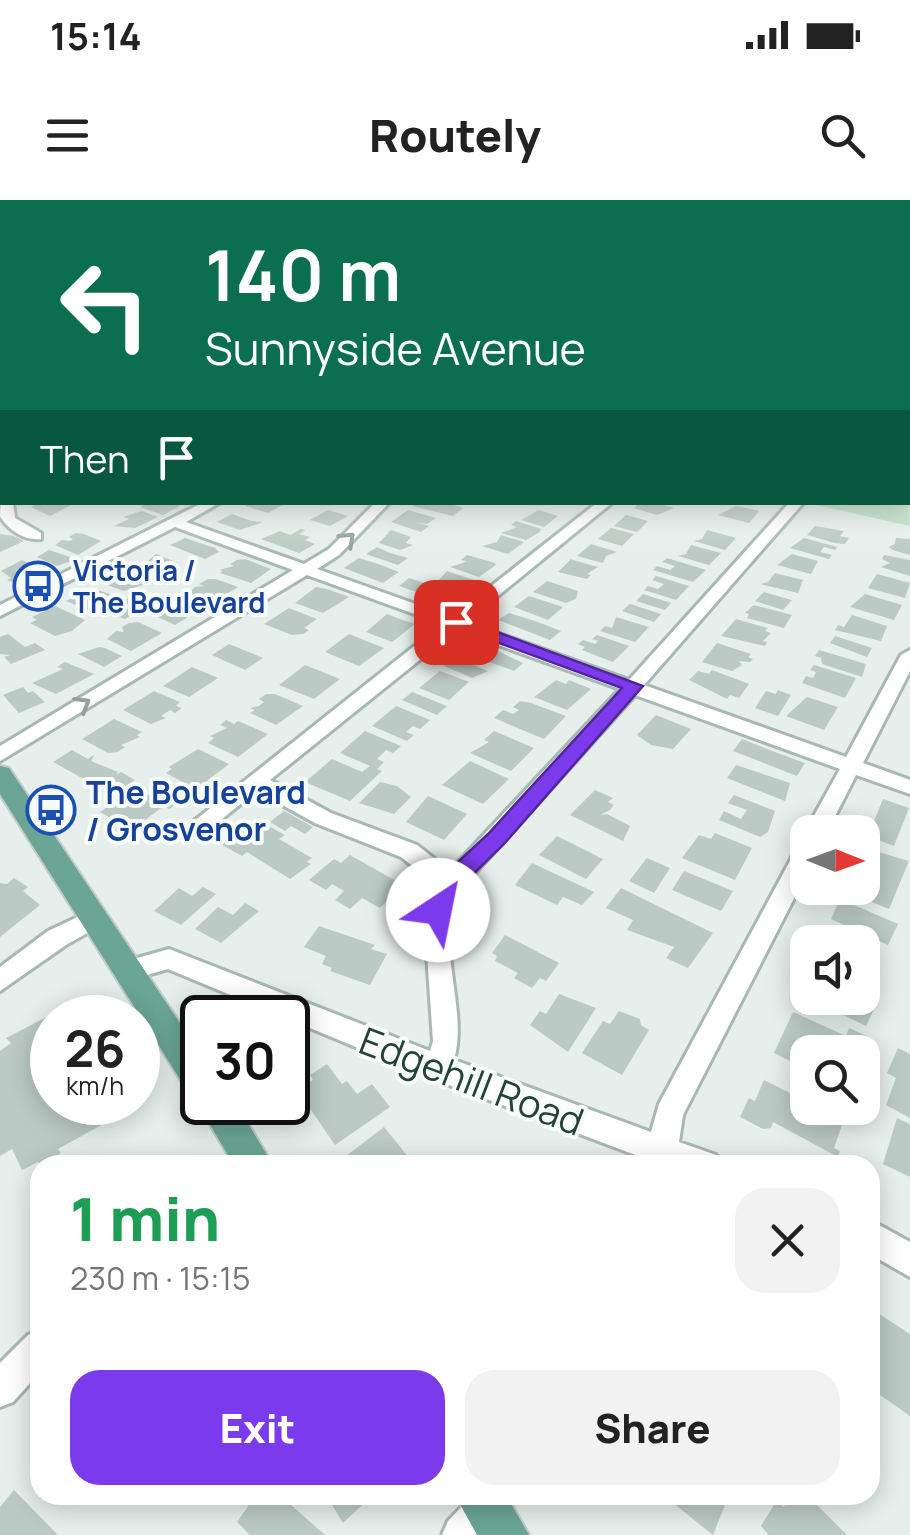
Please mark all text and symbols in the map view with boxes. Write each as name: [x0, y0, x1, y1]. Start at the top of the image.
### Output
text: 15:14: [50, 9, 142, 61]
text: Routely: [369, 104, 541, 166]
icon: menu: [40, 108, 95, 163]
icon: search: [815, 108, 870, 163]
text: 140 m: [205, 226, 401, 322]
icon: left: [40, 240, 170, 370]
text: Sunnyside Avenue: [205, 317, 586, 379]
icon: arrive: [149, 430, 204, 485]
text: Then: [40, 432, 129, 484]
one-way arrow: [336, 533, 355, 551]
place label: Victoria / The Boulevard: [73, 551, 266, 621]
bus stop icon: Victoria / The Boulevard: [12, 560, 64, 612]
pin: [414, 580, 499, 665]
icon: arrive: [429, 595, 484, 650]
one-way arrow: [72, 697, 90, 716]
place label: The Boulevard / Grosvenor: [86, 770, 306, 851]
bus stop icon: The Boulevard / Grosvenor: [25, 784, 77, 836]
north arrow: [790, 815, 880, 905]
map controls: [790, 815, 880, 1125]
position arrow: [386, 858, 490, 962]
button: sound: [790, 925, 880, 1015]
speed limit sign: 30: [180, 995, 310, 1125]
street label: Edgehill Road: [353, 1013, 591, 1147]
text: 26: [65, 1014, 125, 1082]
button: search: [790, 1035, 880, 1125]
text: km/h: [66, 1068, 124, 1103]
text: 1 min: [70, 1177, 220, 1259]
button: close: [735, 1188, 840, 1293]
text: 230 m · 15:15: [70, 1256, 251, 1300]
button: Exit: [70, 1370, 445, 1485]
button: Share: [465, 1370, 840, 1485]

